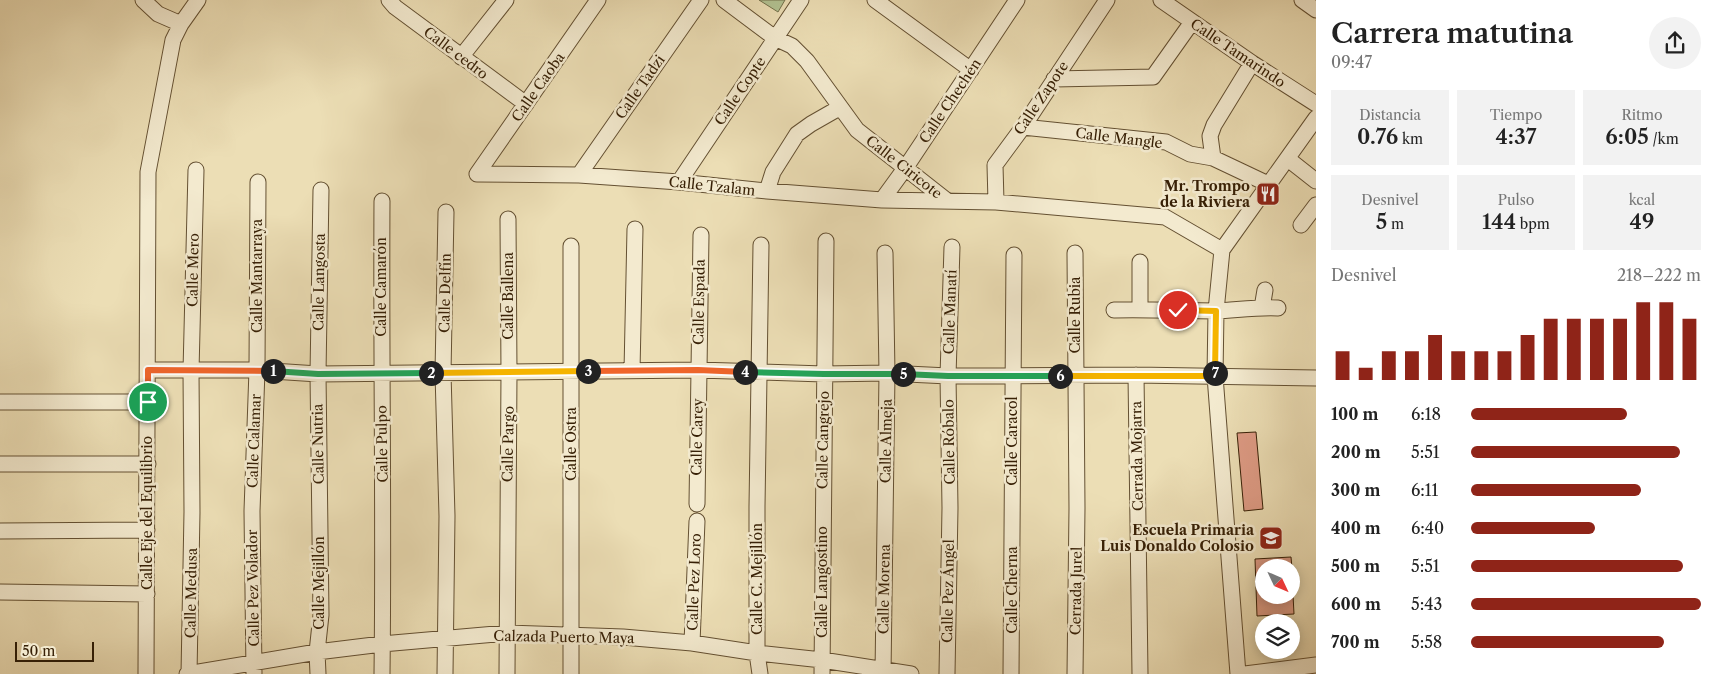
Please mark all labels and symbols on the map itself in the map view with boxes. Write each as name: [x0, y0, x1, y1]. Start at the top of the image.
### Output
street label: Calle Tamarindo: [1187, 15, 1289, 91]
street label: Calle cedro: [420, 23, 492, 83]
street label: Calle Caoba: [507, 48, 569, 125]
street label: Calle Tadzi: [611, 51, 669, 123]
street label: Calle Copte: [710, 53, 770, 129]
street label: Calle Chechén: [915, 55, 985, 147]
street label: Calle Zapote: [1010, 58, 1072, 138]
street label: Calle Mangle: [1074, 124, 1164, 152]
street label: Calle Ciricote: [862, 132, 946, 203]
street label: Calle Tzalam: [668, 173, 756, 199]
place label: Mr. Trompo de la Riviera: [1160, 177, 1251, 211]
restaurant icon: Mr. Trompo de la Riviera: [1255, 181, 1281, 207]
street label: Calle Mantarraya: [248, 218, 266, 333]
street label: Calle Langosta: [309, 232, 329, 331]
street label: Calle Mero: [183, 233, 203, 307]
street label: Calle Camarón: [372, 237, 390, 337]
street label: Calle Ballena: [499, 252, 517, 340]
street label: Calle Delfín: [435, 253, 455, 333]
street label: Calle Espada: [689, 258, 709, 345]
street label: Calle Manatí: [940, 269, 960, 355]
street label: Calle Rubia: [1066, 276, 1084, 354]
pin: [1157, 289, 1199, 331]
pin: 1: [260, 358, 286, 384]
pin: 3: [576, 358, 600, 384]
pin: 2: [418, 360, 444, 386]
pin: 4: [732, 360, 758, 384]
pin: 7: [1202, 360, 1228, 386]
pin: 5: [890, 362, 916, 386]
pin: 6: [1048, 364, 1072, 388]
pin: [127, 381, 169, 423]
street label: Calle Cangrejo: [813, 391, 833, 489]
street label: Calle Calamar: [243, 394, 265, 488]
street label: Calle Caracol: [1003, 396, 1021, 486]
street label: Calle Carey: [687, 398, 707, 476]
street label: Calle Almeja: [876, 398, 896, 483]
street label: Calle Róbalo: [939, 399, 959, 485]
street label: Cerrada Mojarra: [1127, 400, 1147, 511]
street label: Calle Nutria: [308, 403, 328, 484]
street label: Calle Pulpo: [372, 405, 392, 483]
street label: Calle Pargo: [498, 406, 518, 482]
street label: Calle Ostra: [562, 406, 580, 481]
street label: Calle Eje del Equilibrio: [138, 436, 156, 590]
place label: Escuela Primaria Luis Donaldo Colosio: [1100, 521, 1255, 555]
street label: Calle C. Mejillón: [748, 523, 766, 635]
school or university icon: Escuela Primaria Luis Donaldo Colosio: [1258, 525, 1284, 551]
street label: Calle Langostino: [813, 526, 831, 638]
street label: Calle Pez Volador: [243, 529, 263, 647]
street label: Calle Pez Loro: [683, 533, 705, 631]
street label: Calle Mejillón: [310, 536, 328, 630]
street label: Calle Pez Ángel: [938, 539, 958, 643]
street label: Calle Morena: [874, 543, 894, 634]
street label: Calle Cherna: [1003, 546, 1021, 634]
street label: Calle Medusa: [181, 547, 201, 638]
street label: Cerrada Jurel: [1066, 547, 1086, 635]
north arrow: [1255, 559, 1300, 604]
street label: Calzada Puerto Maya: [493, 627, 635, 647]
scale bar: [15, 639, 94, 662]

